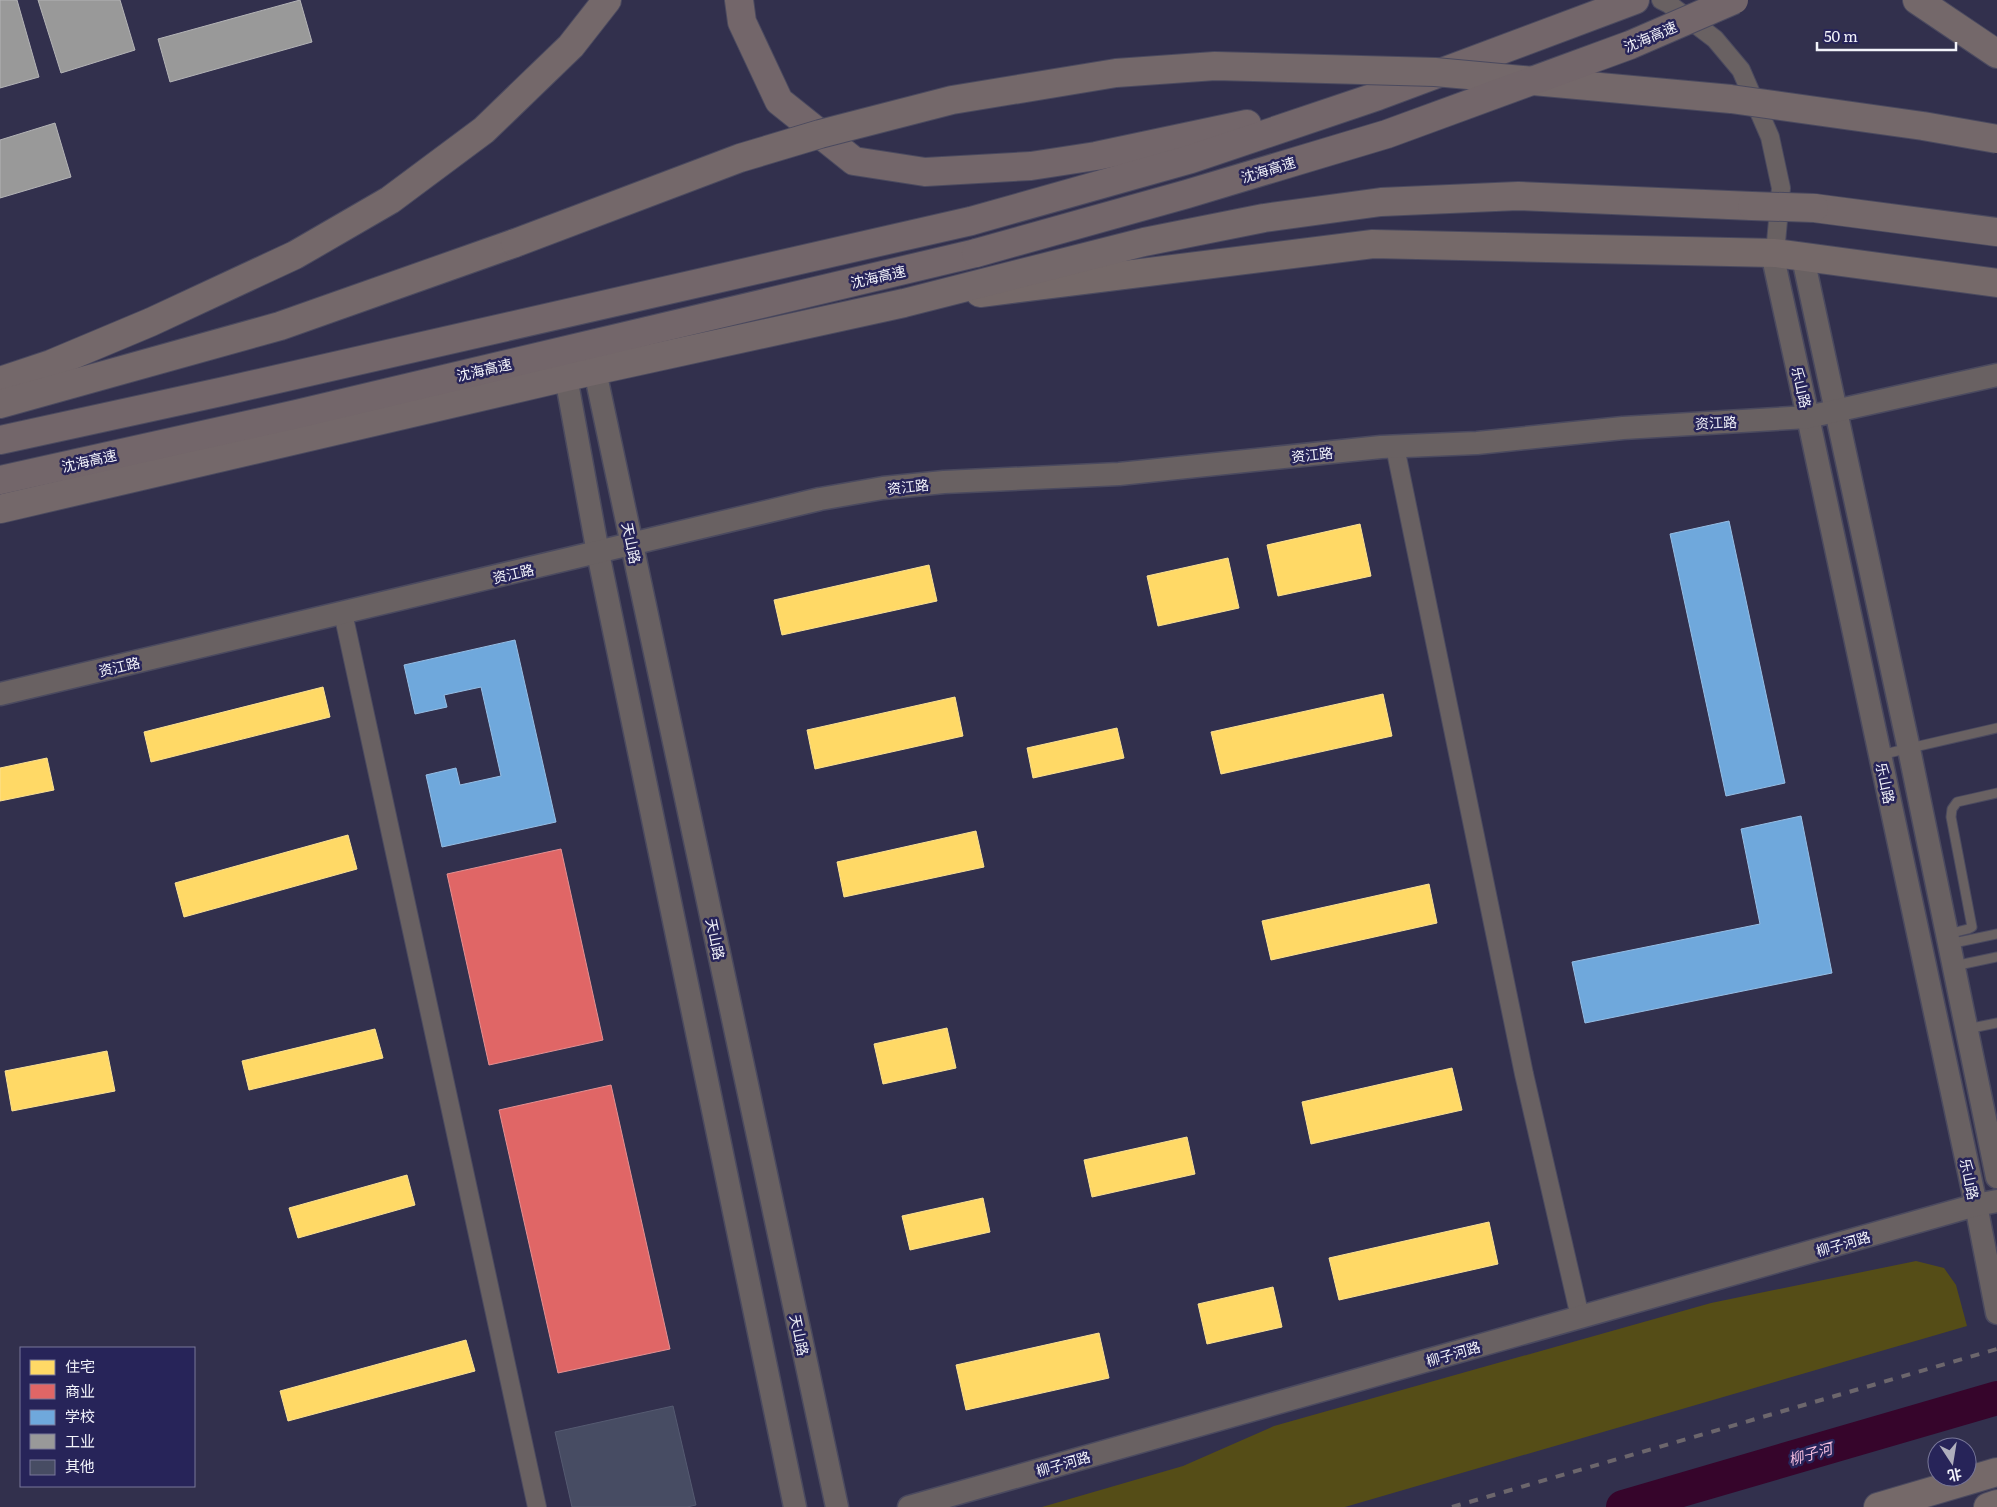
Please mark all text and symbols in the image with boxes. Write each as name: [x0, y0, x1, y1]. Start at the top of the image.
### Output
street label: 沈海高速: [1620, 16, 1680, 56]
scale bar: [1817, 20, 1956, 52]
text: 50 m: [1824, 24, 1858, 47]
street label: 沈海高速: [1238, 151, 1298, 187]
street label: 沈海高速: [848, 260, 908, 292]
street label: 沈海高速: [454, 353, 514, 385]
street label: 乐山路: [1788, 364, 1816, 410]
street label: 资江路: [1695, 411, 1737, 433]
street label: 资江路: [1290, 442, 1334, 466]
street label: 沈海高速: [59, 444, 119, 476]
street label: 资江路: [886, 474, 930, 498]
street label: 天山路: [618, 520, 646, 566]
street label: 资江路: [490, 559, 536, 587]
street label: 资江路: [96, 652, 142, 680]
street label: 乐山路: [1872, 760, 1900, 806]
street label: 天山路: [702, 916, 730, 962]
street label: 乐山路: [1956, 1156, 1984, 1202]
street label: 柳子河路: [1813, 1226, 1873, 1260]
street label: 天山路: [786, 1312, 814, 1358]
street label: 柳子河路: [1423, 1336, 1483, 1370]
legend: [20, 1347, 195, 1487]
text: 住宅: [65, 1354, 95, 1377]
text: 商业: [65, 1379, 95, 1402]
text: 学校: [65, 1404, 95, 1427]
text: 工业: [65, 1429, 95, 1452]
water label: 柳子河: [1785, 1435, 1838, 1470]
north arrow: [1927, 1437, 1977, 1487]
street label: 柳子河路: [1033, 1446, 1093, 1480]
text: 其他: [65, 1454, 95, 1477]
text: 北: [1946, 1464, 1964, 1487]

